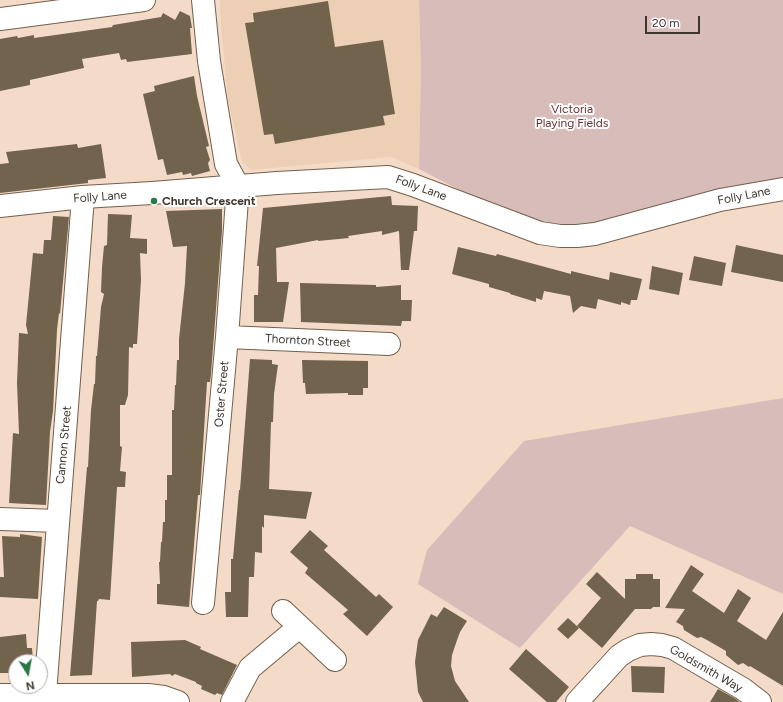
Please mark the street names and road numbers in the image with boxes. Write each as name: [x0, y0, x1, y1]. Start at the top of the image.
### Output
street label: Folly Lane: [393, 172, 449, 204]
street label: Folly Lane: [716, 184, 772, 208]
street label: Folly Lane: [73, 188, 127, 206]
street label: Thornton Street: [265, 332, 351, 350]
street label: Oster Street: [212, 360, 232, 428]
street label: Cannon Street: [53, 405, 75, 485]
street label: Goldsmith Way: [667, 642, 745, 696]

